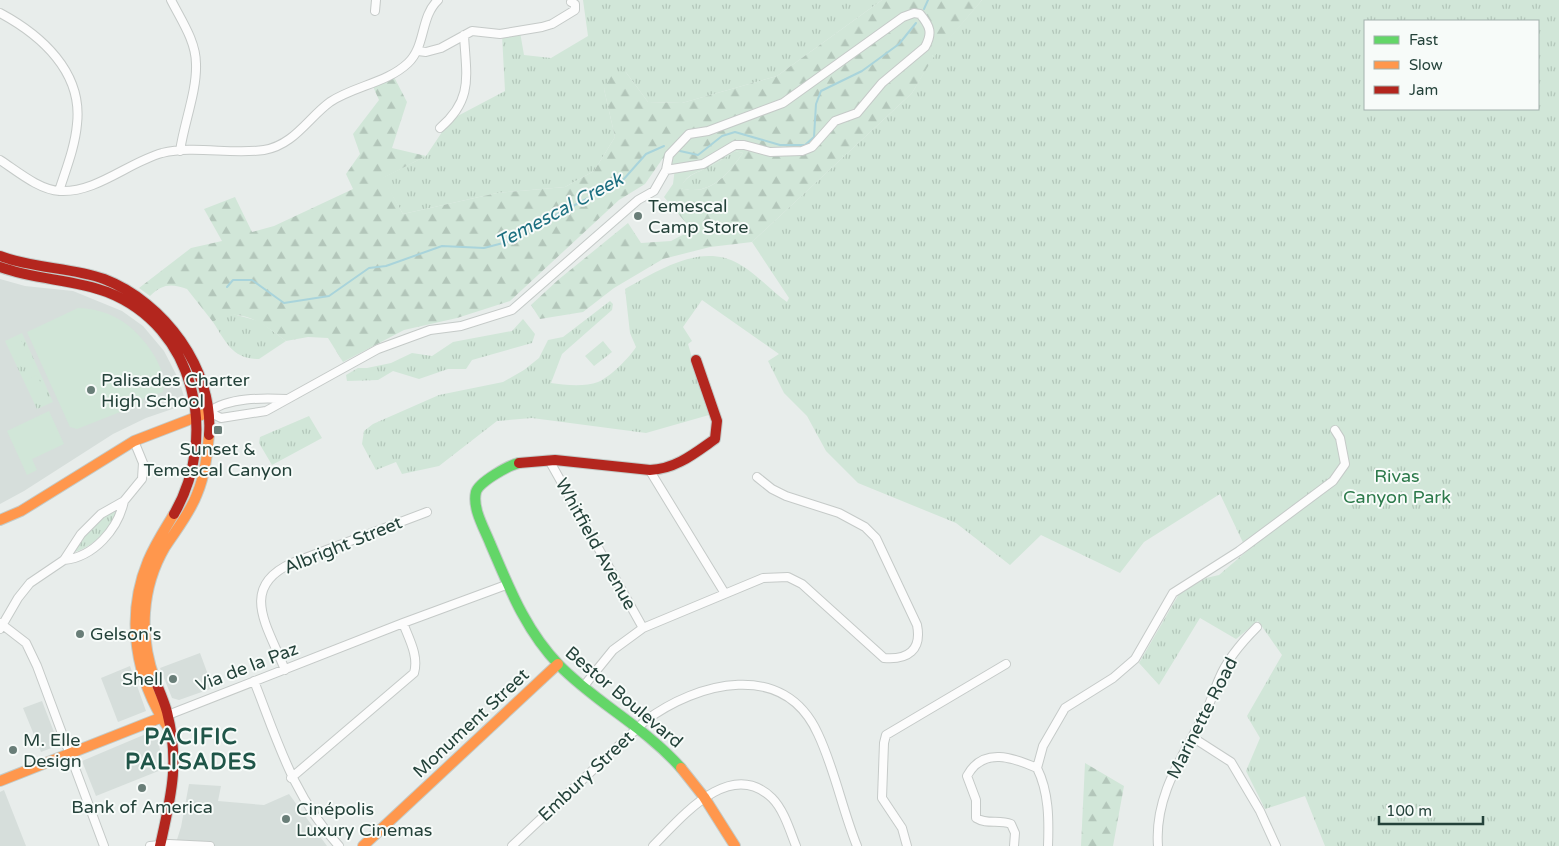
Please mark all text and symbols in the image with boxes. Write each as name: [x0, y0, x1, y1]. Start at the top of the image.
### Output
legend: [1364, 20, 1539, 110]
text: Fast: [1409, 31, 1439, 49]
text: Slow: [1409, 56, 1443, 74]
text: Jam: [1409, 81, 1438, 99]
water label: Temescal Creek: [492, 167, 628, 254]
place label: Temescal Camp Store: [648, 195, 748, 238]
marker: Temescal Camp Store: [632, 210, 644, 222]
place label: Palisades Charter High School: [101, 369, 250, 412]
marker: Palisades Charter High School: [85, 384, 97, 396]
marker: Sunset & Temescal Canyon: [212, 424, 224, 436]
place label: Sunset & Temescal Canyon: [143, 438, 293, 481]
park label: Rivas Canyon Park: [1343, 465, 1451, 508]
street label: Whitfield Avenue: [551, 474, 641, 614]
street label: Albright Street: [281, 511, 405, 579]
place label: Gelson's: [90, 623, 161, 645]
marker: Gelson's: [74, 628, 86, 640]
street label: Via de la Paz: [193, 637, 301, 697]
street label: Bestor Boulevard: [561, 641, 687, 753]
street label: Marinette Road: [1162, 653, 1242, 783]
street label: Monument Street: [409, 664, 534, 782]
place label: Shell: [122, 668, 163, 690]
marker: Shell: [167, 673, 179, 685]
district label: PACIFIC PALISADES: [125, 724, 257, 775]
street label: Embury Street: [534, 726, 639, 826]
place label: M. Elle Design: [23, 729, 82, 772]
marker: M. Elle Design: [7, 744, 19, 756]
marker: Bank of America: [136, 782, 148, 794]
scale bar: [1379, 794, 1483, 826]
place label: Bank of America: [71, 796, 213, 818]
place label: Cinépolis Luxury Cinemas: [296, 798, 432, 841]
text: 100 m: [1386, 802, 1432, 820]
marker: Cinépolis Luxury Cinemas: [280, 813, 292, 825]

